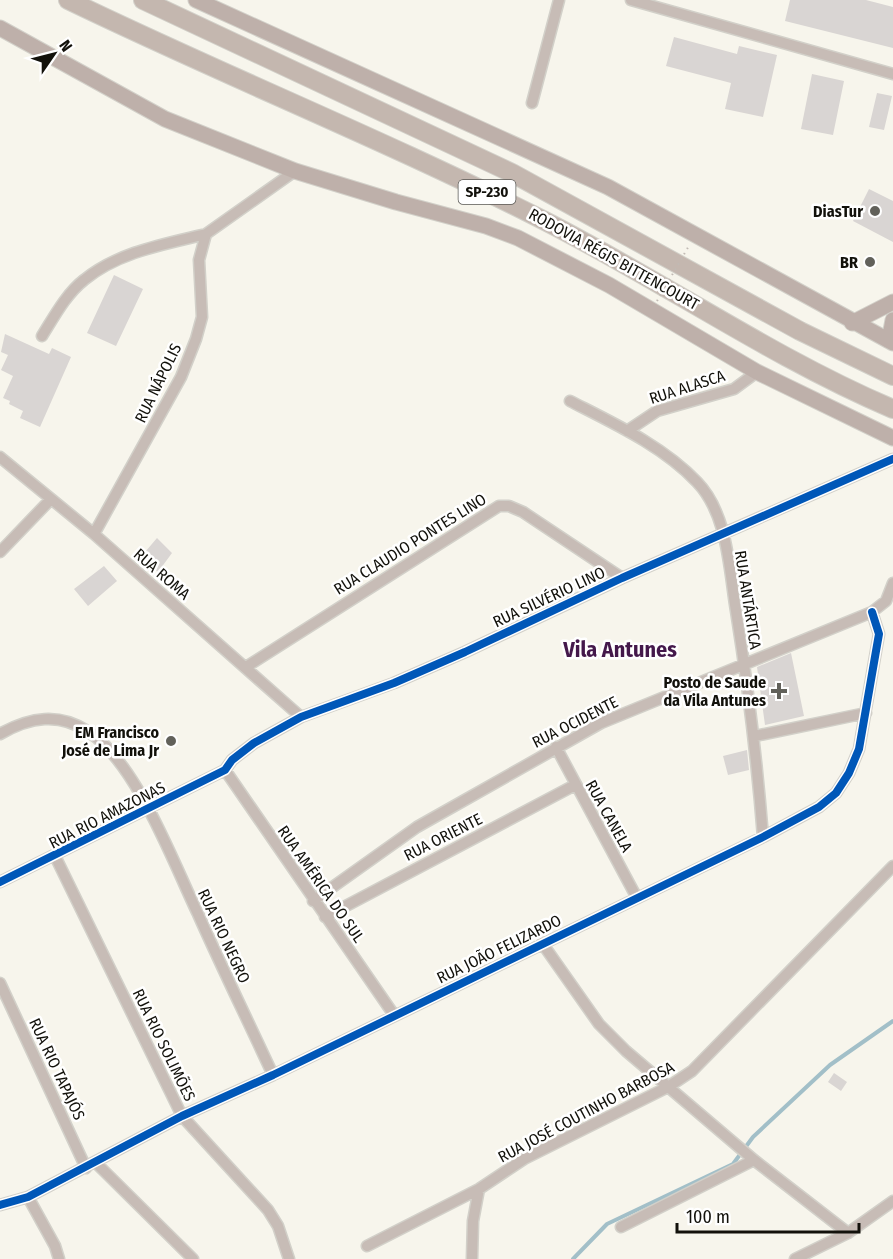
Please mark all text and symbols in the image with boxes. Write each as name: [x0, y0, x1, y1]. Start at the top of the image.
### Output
north arrow: [24, 24, 84, 84]
text: N: [55, 36, 76, 55]
road number: SP-230: [458, 180, 516, 204]
place label: DiasTur: [813, 202, 863, 221]
street label: RODOVIA RÉGIS BITTENCOURT: [526, 204, 703, 314]
marker: DiasTur: [868, 204, 882, 218]
place label: BR: [840, 253, 859, 272]
marker: BR: [863, 255, 877, 269]
street label: RUA NÁPOLIS: [131, 340, 185, 426]
street label: RUA ALASCA: [647, 366, 728, 408]
street label: RUA CLAUDIO PONTES LINO: [330, 489, 490, 599]
street label: RUA ROMA: [130, 544, 194, 604]
street label: RUA ANTÁRTICA: [731, 549, 765, 651]
street label: RUA SILVÉRIO LINO: [490, 563, 608, 631]
district label: Vila Antunes: [562, 636, 677, 663]
place label: Posto de Saude da Vila Antunes: [663, 673, 766, 710]
marker: Posto de Saude da Vila Antunes: [770, 682, 788, 700]
street label: RUA OCIDENTE: [529, 692, 621, 752]
place label: EM Francisco José de Lima Jr: [61, 723, 159, 760]
marker: EM Francisco José de Lima Jr: [164, 734, 178, 748]
street label: RUA RIO AMAZONAS: [46, 777, 168, 853]
street label: RUA CANELA: [581, 777, 637, 856]
street label: RUA ORIENTE: [401, 809, 485, 865]
street label: RUA AMÉRICA DO SUL: [274, 822, 368, 946]
street label: RUA RIO NEGRO: [194, 886, 254, 986]
street label: RUA JOÃO FELIZARDO: [434, 911, 564, 987]
street label: RUA RIO SOLIMÕES: [129, 986, 199, 1104]
street label: RUA RIO TAPAJÓS: [25, 1015, 89, 1123]
street label: RUA JOSÉ COUTINHO BARBOSA: [495, 1057, 678, 1167]
scale bar: [677, 1196, 858, 1234]
text: 100 m: [686, 1206, 730, 1228]

